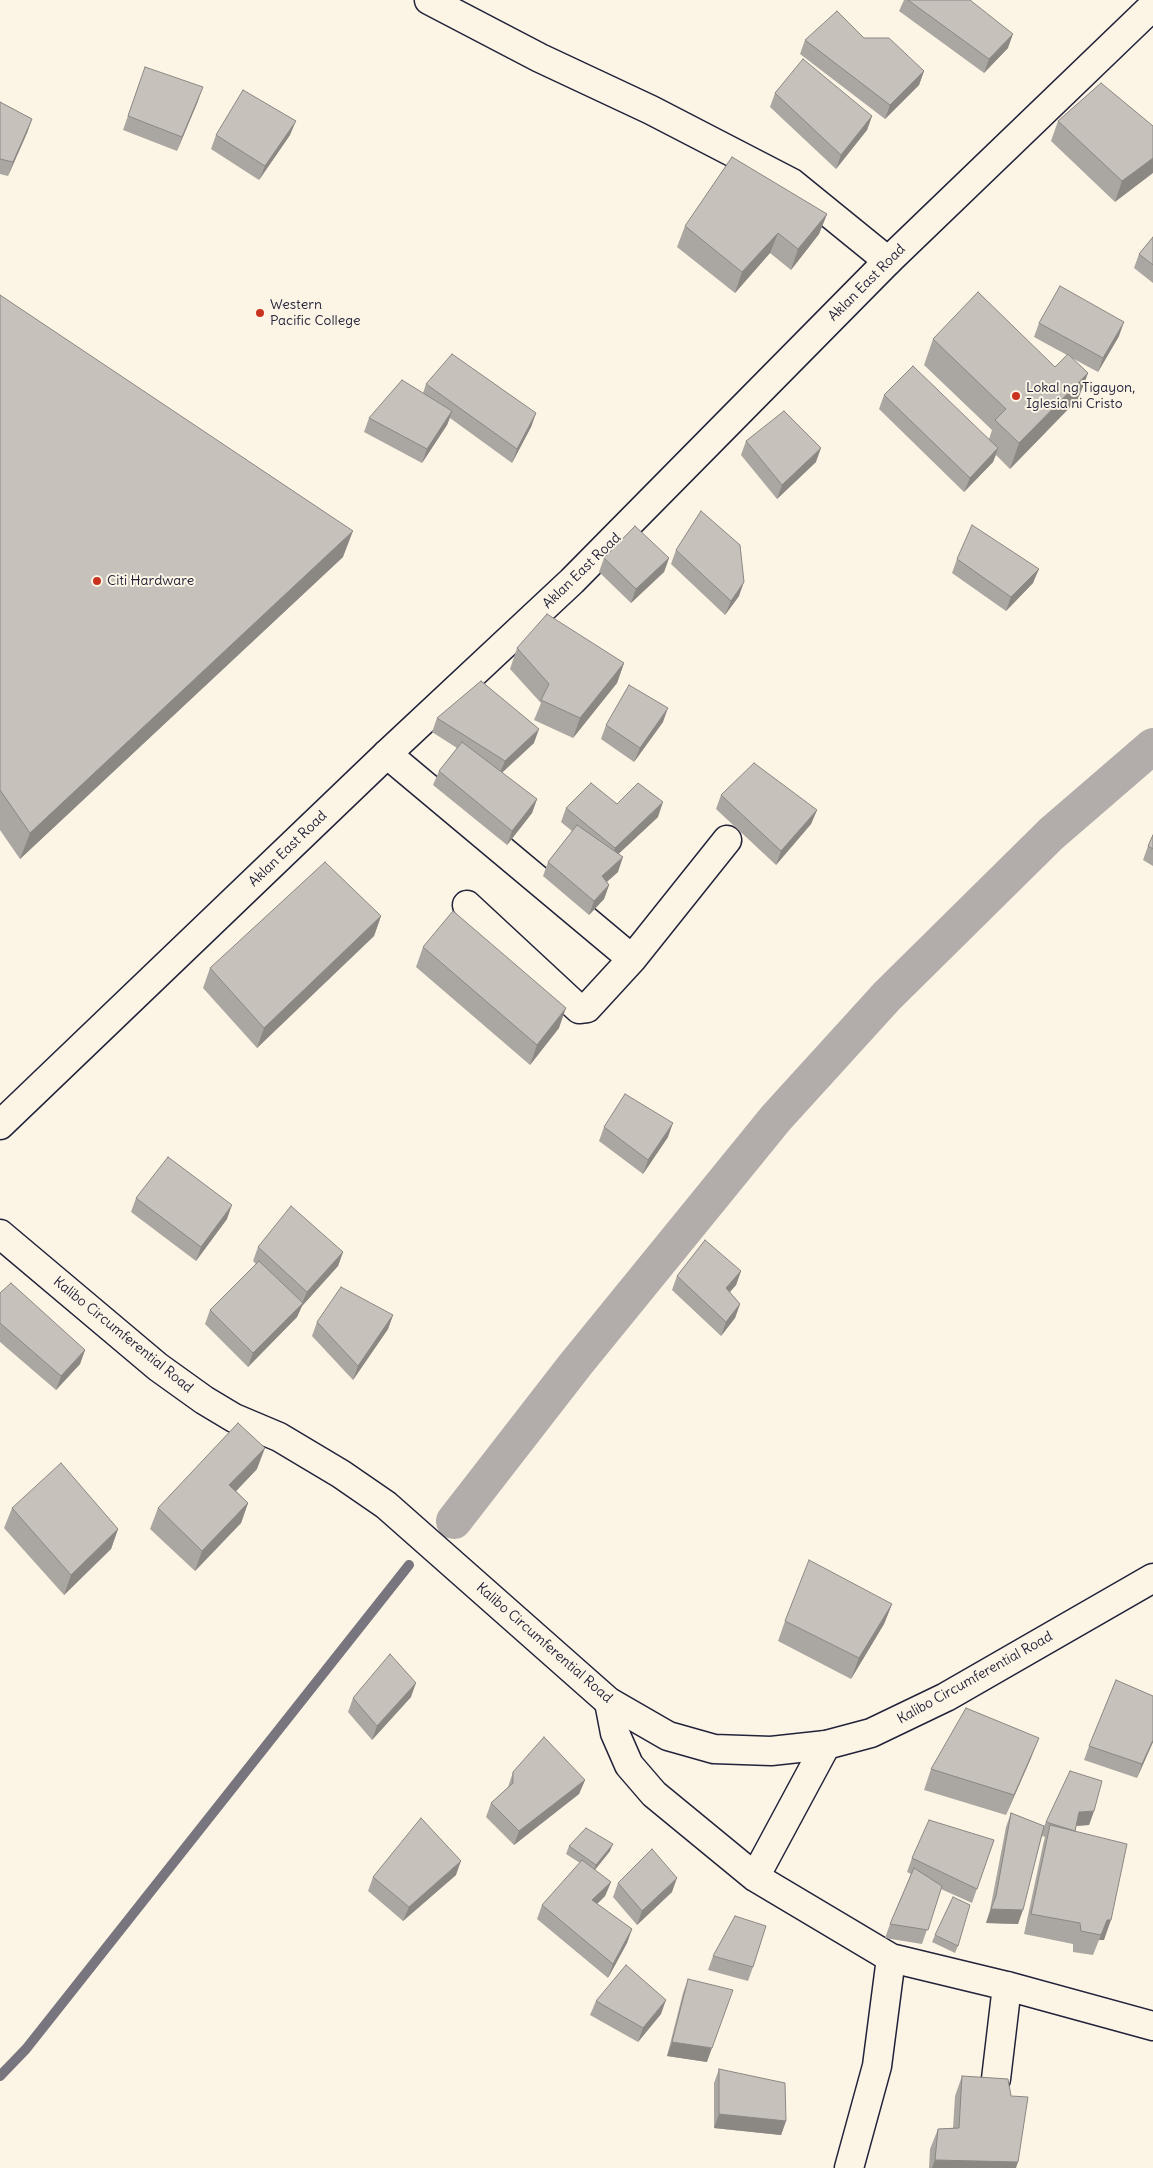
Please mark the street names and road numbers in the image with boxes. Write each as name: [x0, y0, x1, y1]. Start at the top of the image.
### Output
street label: Aklan East Road: [825, 241, 909, 325]
street label: Aklan East Road: [539, 530, 625, 612]
street label: Aklan East Road: [245, 808, 331, 890]
street label: Kalibo Circumferential Road: [50, 1273, 196, 1397]
street label: Kalibo Circumferential Road: [472, 1579, 616, 1707]
street label: Kalibo Circumferential Road: [894, 1628, 1056, 1728]

